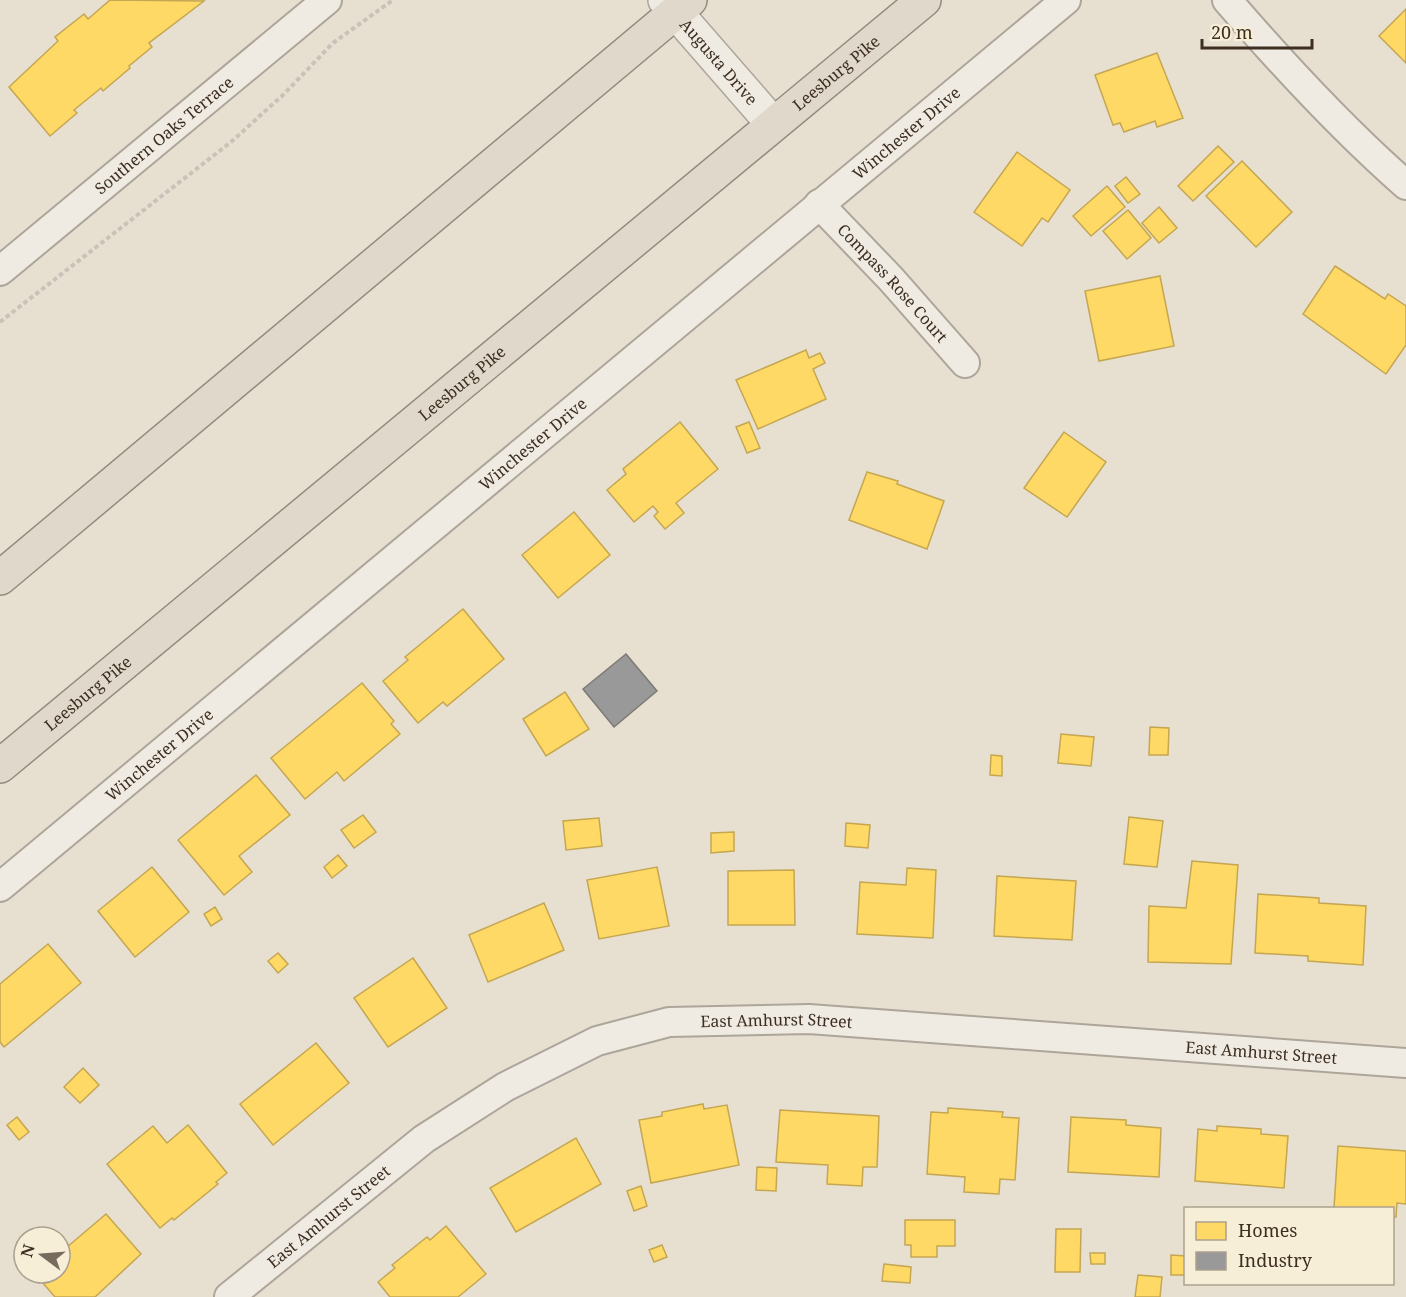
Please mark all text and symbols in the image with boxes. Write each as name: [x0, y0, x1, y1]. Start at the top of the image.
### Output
scale bar: [1202, 12, 1312, 50]
street label: Augusta Drive: [675, 14, 763, 110]
text: 20 m: [1211, 20, 1253, 44]
street label: Leesburg Pike: [788, 30, 884, 116]
street label: Southern Oaks Terrace: [90, 71, 238, 199]
street label: Winchester Drive: [848, 82, 965, 184]
street label: Compass Rose Court: [833, 219, 953, 347]
street label: Leesburg Pike: [414, 340, 510, 426]
street label: Winchester Drive: [474, 392, 591, 495]
street label: Leesburg Pike: [40, 651, 136, 736]
street label: Winchester Drive: [101, 703, 218, 806]
street label: East Amhurst Street: [700, 1008, 853, 1033]
street label: East Amhurst Street: [1185, 1036, 1338, 1069]
street label: East Amhurst Street: [262, 1160, 395, 1273]
legend: [1184, 1207, 1394, 1285]
text: Homes: [1238, 1218, 1297, 1242]
north arrow: [12, 1225, 72, 1285]
text: N: [15, 1241, 40, 1260]
text: Industry: [1238, 1248, 1313, 1272]

